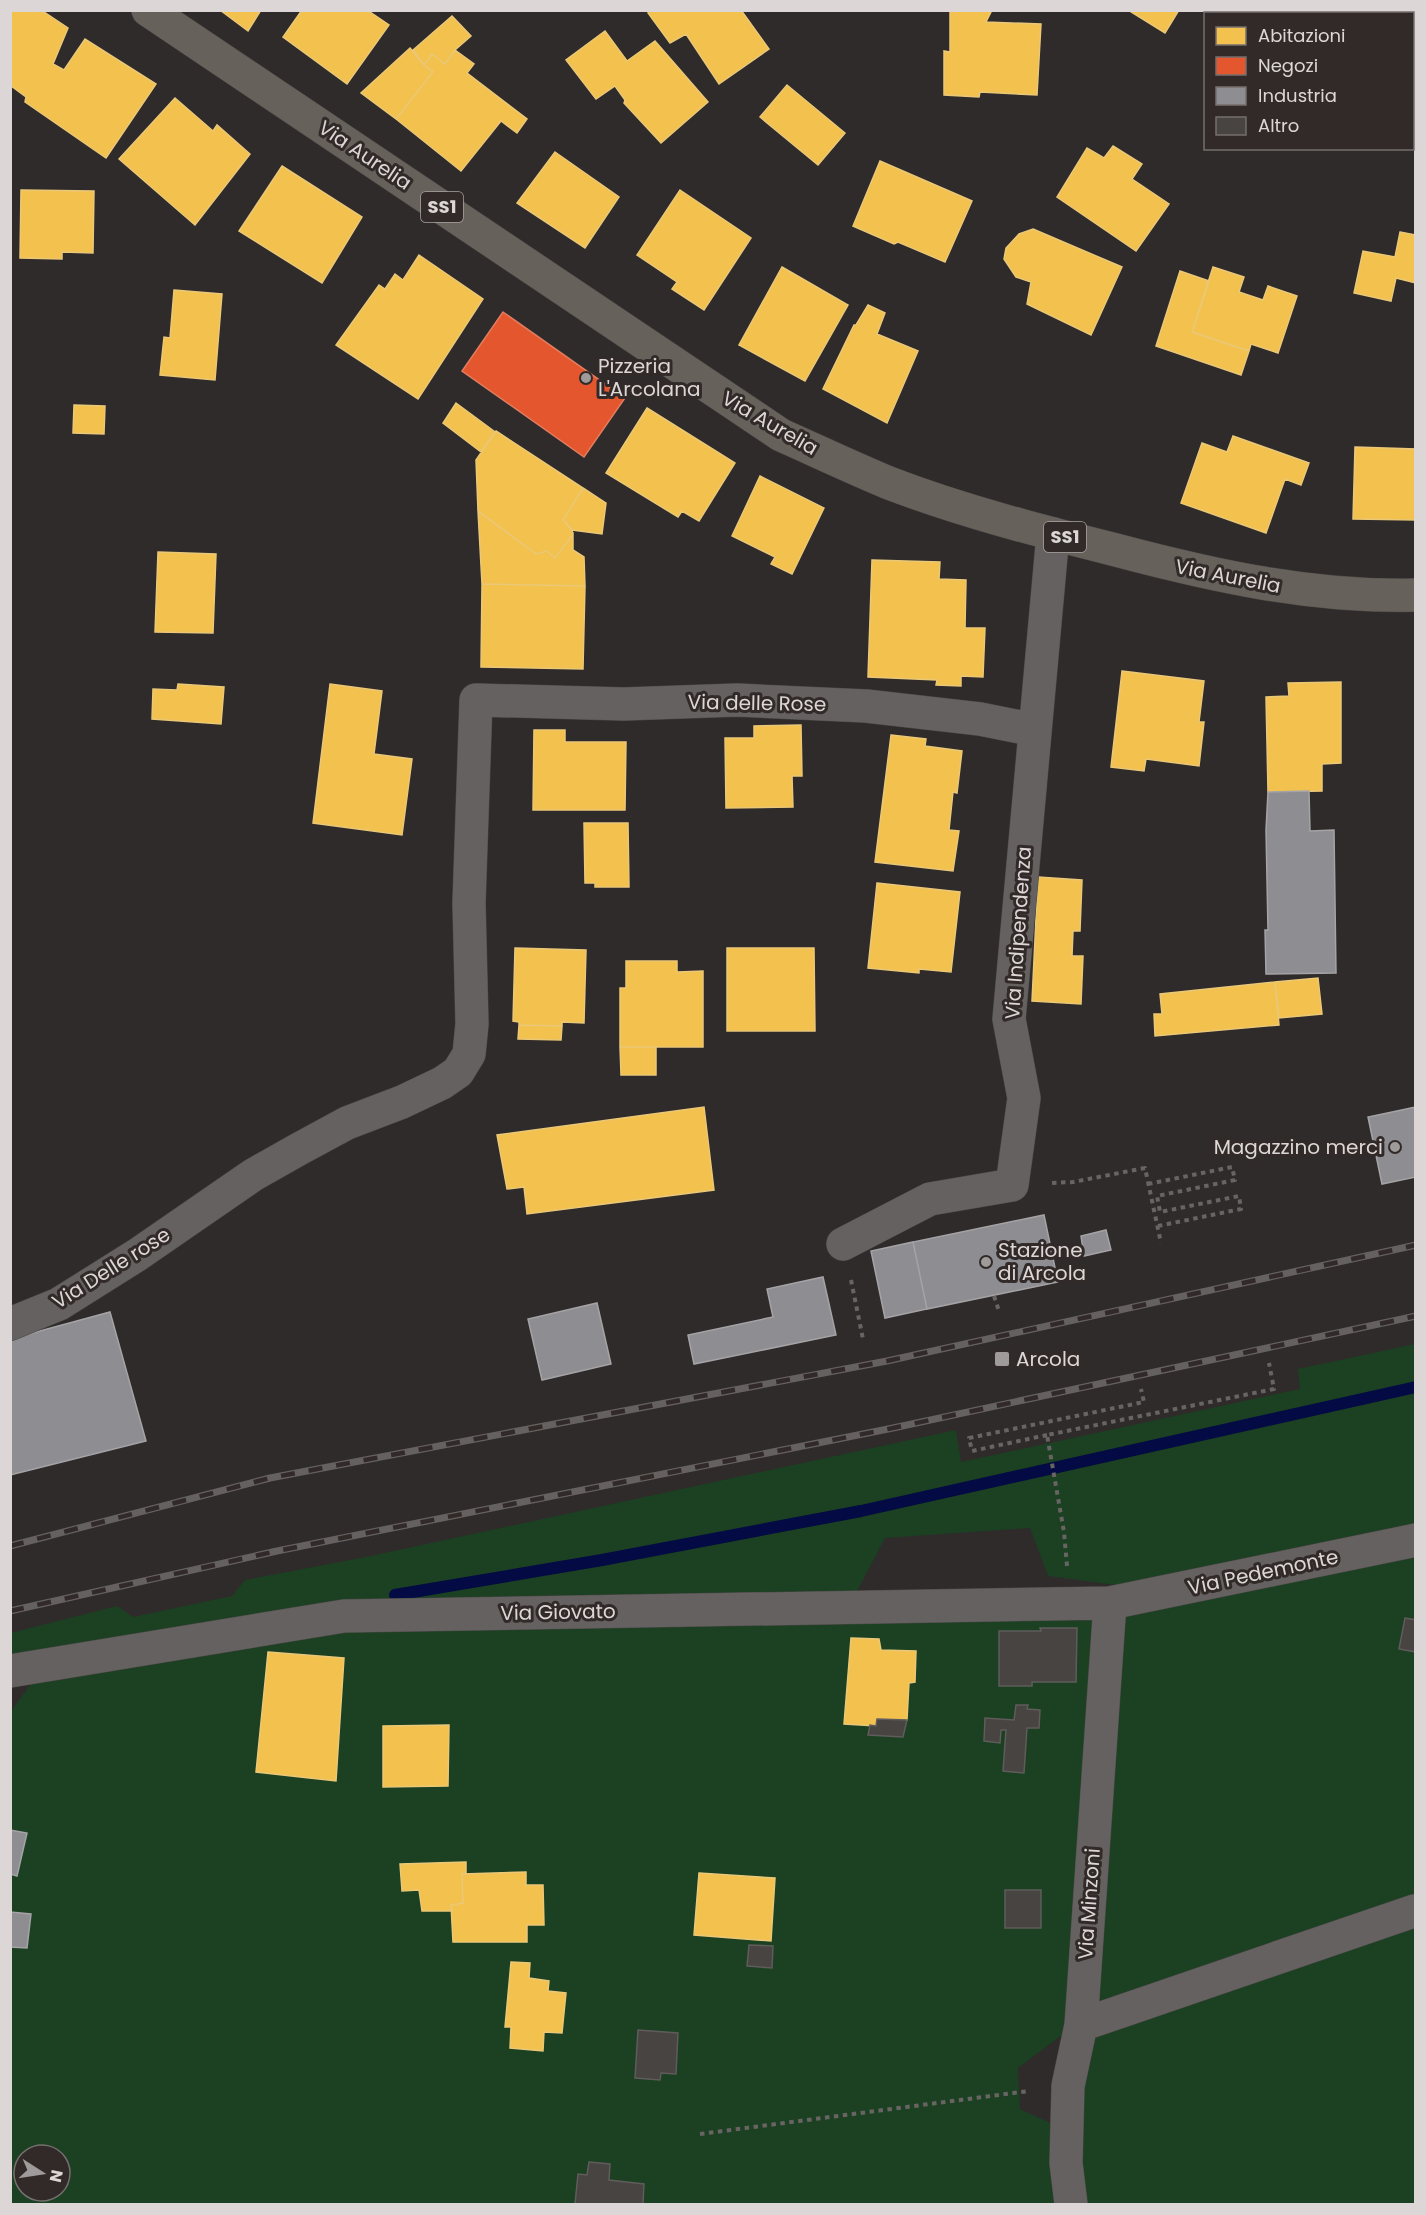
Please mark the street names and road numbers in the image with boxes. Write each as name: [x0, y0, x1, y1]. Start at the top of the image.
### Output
street label: Via Aurelia: [313, 114, 417, 196]
road number: SS1: [421, 192, 463, 222]
street label: Via Aurelia: [717, 384, 823, 462]
road number: SS1: [1044, 522, 1086, 552]
street label: Via Aurelia: [1173, 552, 1283, 600]
street label: Via delle Rose: [687, 688, 827, 718]
street label: Via Indipendenza: [998, 845, 1038, 1021]
street label: Via Delle rose: [47, 1220, 175, 1316]
street label: Via Pedemonte: [1185, 1542, 1341, 1602]
street label: Via Giovato: [500, 1597, 616, 1627]
street label: Via Minzoni: [1071, 1847, 1107, 1961]

